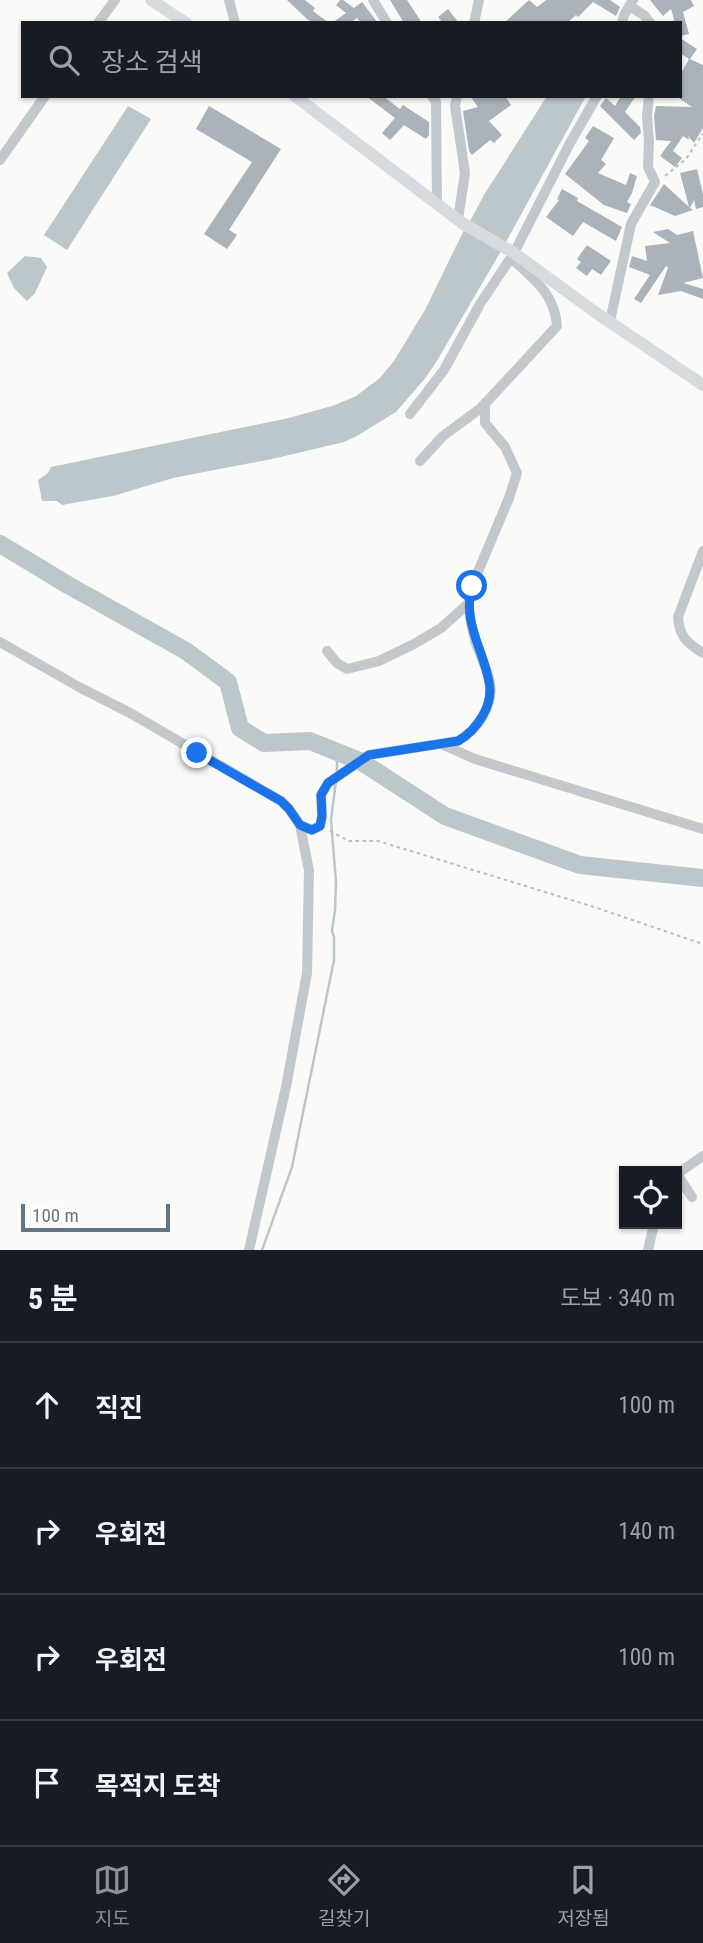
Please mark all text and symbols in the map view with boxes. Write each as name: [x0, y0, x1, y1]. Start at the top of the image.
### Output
search box: [21, 21, 682, 98]
icon: search: [45, 41, 83, 79]
text: 장소 검색: [101, 47, 203, 77]
route start: [456, 570, 487, 601]
route end: [181, 737, 212, 768]
map controls: [619, 1166, 682, 1229]
button: locate: [619, 1166, 682, 1229]
scale bar: [21, 1201, 170, 1233]
text: 100 m: [32, 1204, 79, 1227]
text: 5 분: [28, 1281, 78, 1316]
text: 도보 · 340 m: [560, 1285, 675, 1312]
icon: ahead: [28, 1386, 66, 1424]
text: 100 m: [618, 1392, 675, 1419]
text: 직진: [95, 1393, 143, 1423]
icon: right: [28, 1512, 66, 1550]
text: 140 m: [618, 1518, 675, 1545]
text: 우회전: [95, 1519, 167, 1549]
icon: right: [28, 1638, 66, 1676]
text: 100 m: [618, 1644, 675, 1671]
text: 우회전: [95, 1645, 167, 1675]
icon: arrive: [28, 1764, 66, 1802]
text: 목적지 도착: [95, 1771, 221, 1801]
tab: 지도: [93, 1861, 131, 1930]
tab: 길찾기: [318, 1861, 370, 1930]
tab: 저장됨: [557, 1861, 610, 1930]

